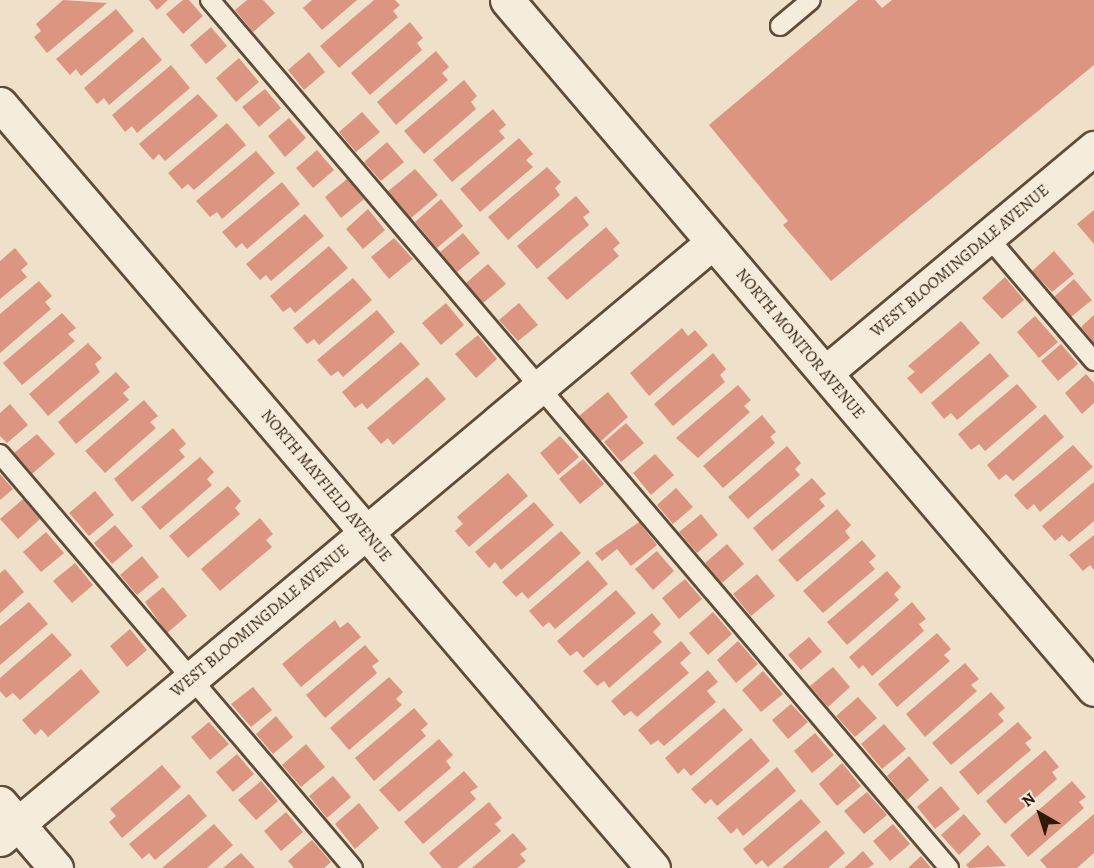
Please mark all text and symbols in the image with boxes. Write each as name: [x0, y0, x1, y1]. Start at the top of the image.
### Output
street label: WEST BLOOMINGDALE AVENUE: [867, 181, 1053, 341]
street label: NORTH MONITOR AVENUE: [732, 265, 868, 423]
street label: NORTH MAYFIELD AVENUE: [257, 406, 395, 566]
street label: WEST BLOOMINGDALE AVENUE: [167, 541, 353, 701]
north arrow: [1010, 784, 1070, 844]
text: N: [1017, 788, 1040, 812]

